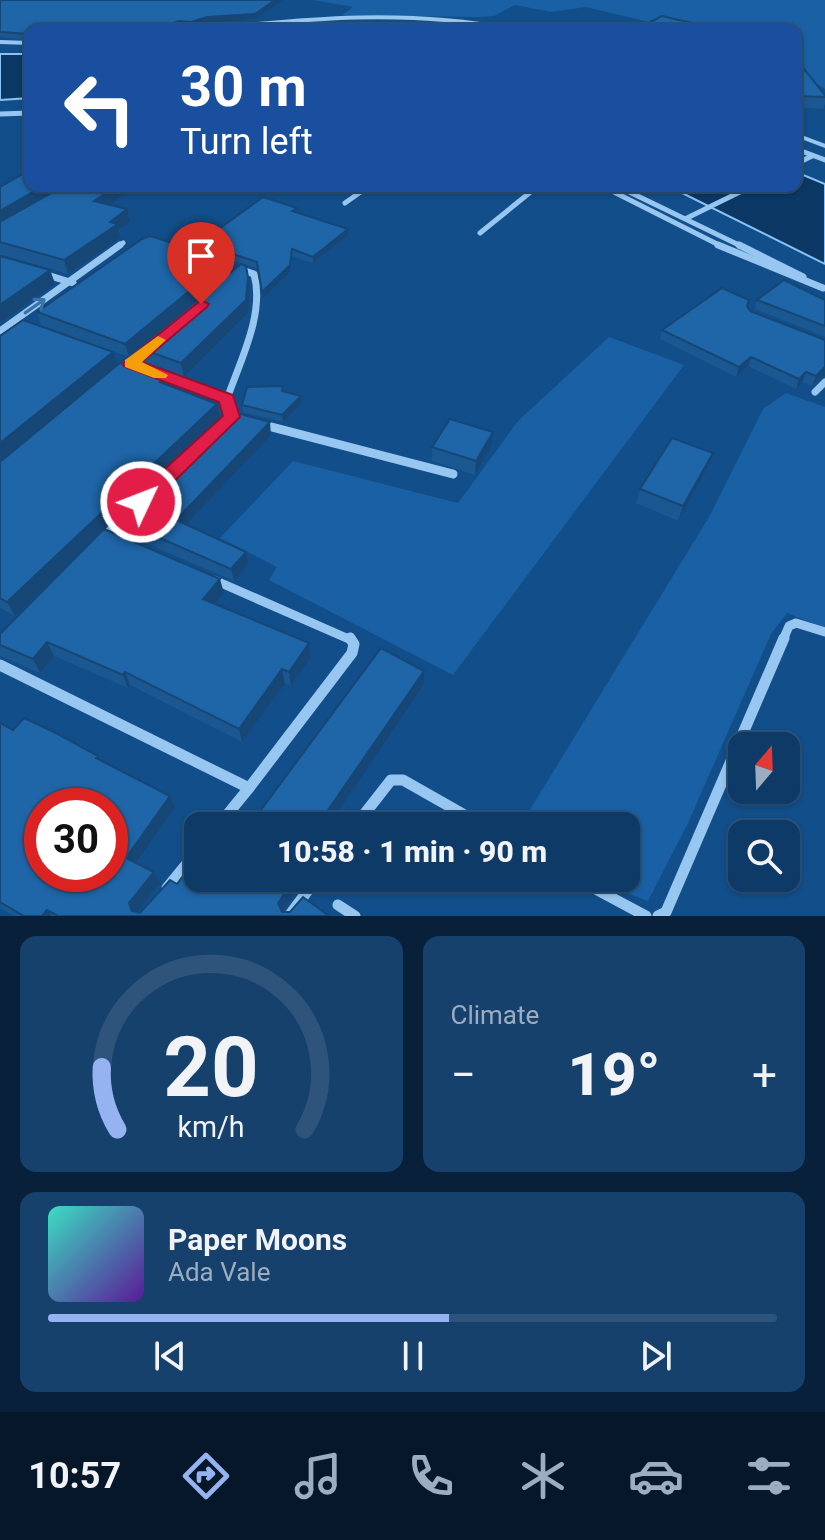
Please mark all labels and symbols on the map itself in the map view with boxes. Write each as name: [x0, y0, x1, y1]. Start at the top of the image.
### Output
pin: [167, 222, 235, 304]
one-way arrow: [23, 298, 45, 314]
position arrow: [99, 460, 183, 544]
north arrow: [728, 732, 800, 804]
speed limit sign: 30: [24, 788, 128, 892]

